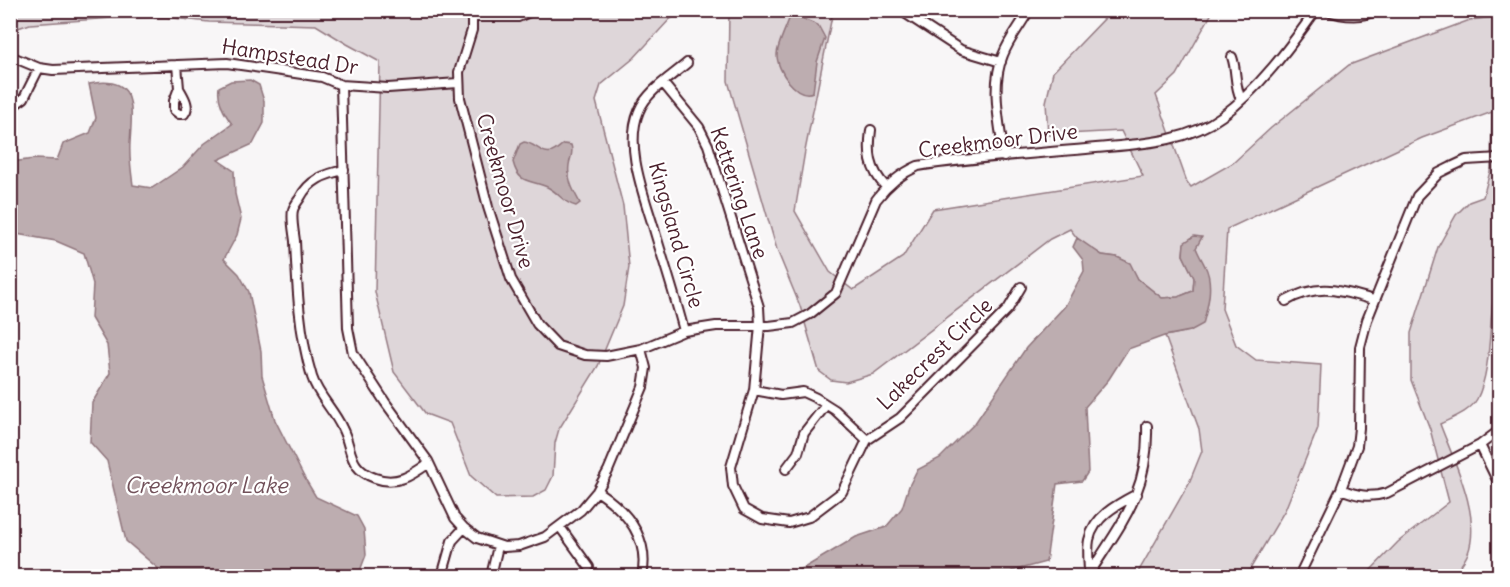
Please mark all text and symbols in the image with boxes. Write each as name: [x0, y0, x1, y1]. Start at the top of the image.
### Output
street label: Hampstead Dr: [220, 32, 361, 81]
street label: Creekmoor Drive: [470, 110, 541, 272]
street label: Creekmoor Drive: [917, 117, 1079, 164]
street label: Kettering Lane: [704, 123, 775, 262]
street label: Kingsland Circle: [643, 159, 710, 311]
street label: Lakecrest Circle: [871, 292, 998, 416]
water label: Creekmoor Lake: [124, 471, 290, 499]

